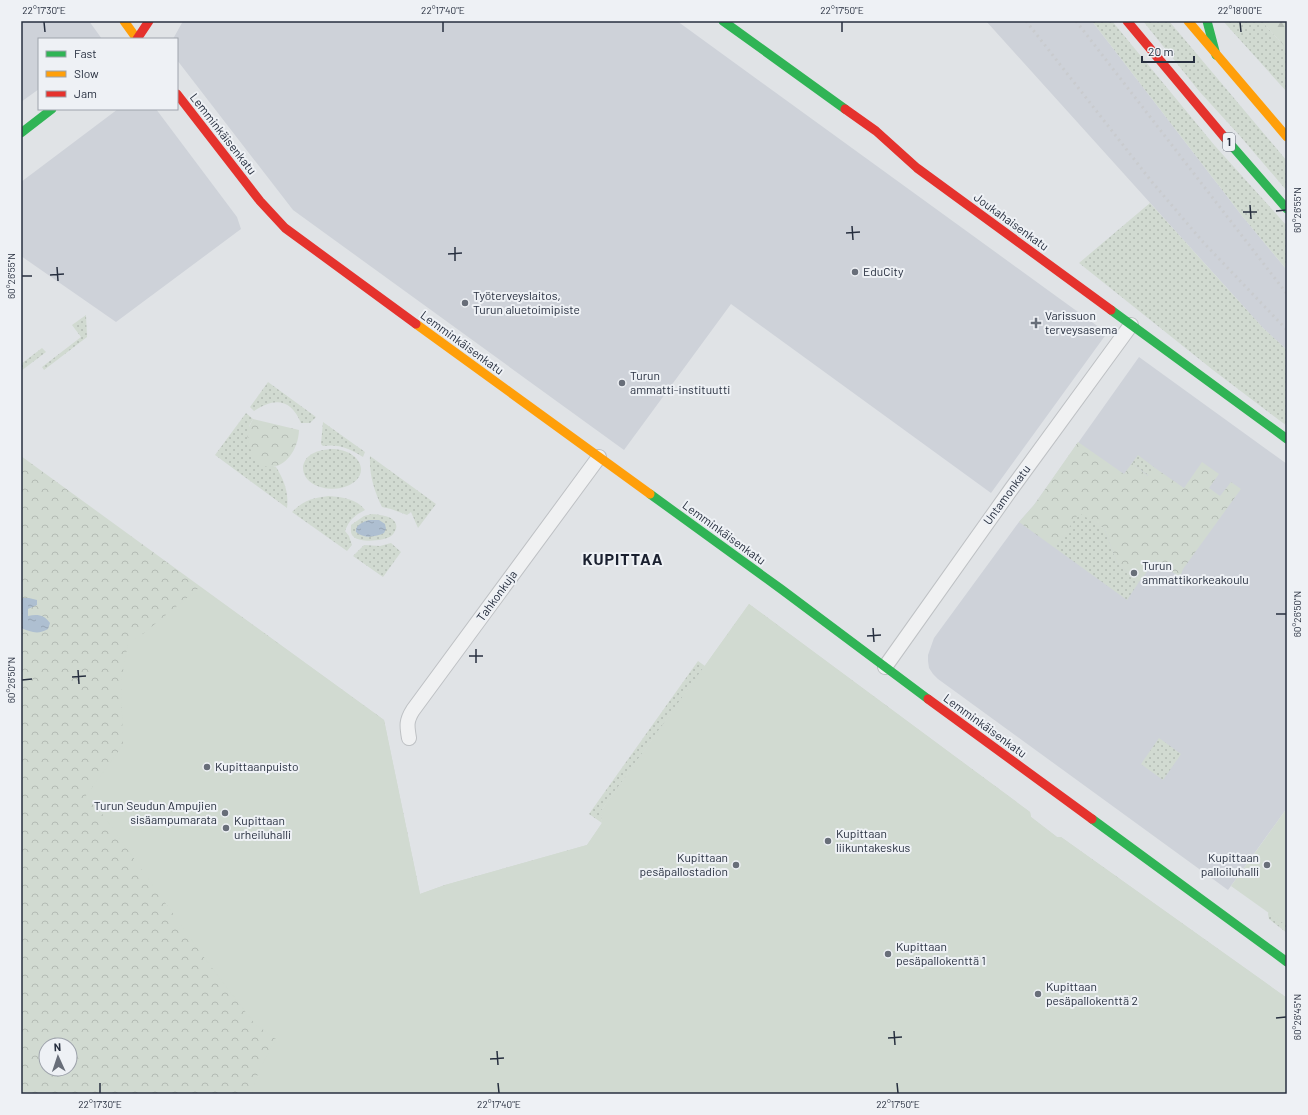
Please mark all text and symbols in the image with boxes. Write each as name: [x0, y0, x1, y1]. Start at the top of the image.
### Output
text: 22°17'30"E: [22, 4, 66, 16]
text: 22°17'40"E: [421, 4, 465, 16]
text: 22°17'50"E: [820, 4, 864, 16]
text: 22°18'00"E: [1218, 4, 1262, 16]
legend: [38, 38, 178, 110]
scale bar: [1142, 38, 1194, 64]
text: 20 m: [1148, 44, 1174, 58]
text: Fast: [74, 46, 97, 60]
text: Slow: [74, 66, 99, 80]
text: Jam: [74, 86, 97, 100]
street label: Lemminkäisenkatu: [188, 90, 260, 177]
road number: 1: [1223, 133, 1235, 151]
text: 60°26'55"N: [1291, 187, 1303, 233]
street label: Joukahaisenkatu: [971, 189, 1052, 253]
text: 60°26'55"N: [5, 253, 17, 299]
place label: EduCity: [863, 264, 904, 278]
marker: EduCity: [850, 267, 860, 277]
place label: Työterveyslaitos, Turun aluetoimipiste: [473, 288, 580, 316]
marker: Työterveyslaitos, Turun aluetoimipiste: [460, 298, 470, 308]
street label: Lemminkäisenkatu: [418, 307, 507, 377]
place label: Varissuon terveysasema: [1045, 308, 1117, 336]
marker: Varissuon terveysasema: [1030, 317, 1042, 329]
place label: Turun ammatti-instituutti: [630, 368, 730, 396]
marker: Turun ammatti-instituutti: [617, 378, 627, 388]
street label: Untamonkatu: [980, 462, 1033, 527]
street label: Lemminkäisenkatu: [680, 497, 769, 567]
district label: KUPITTAA: [582, 549, 664, 568]
place label: Turun ammattikorkeakoulu: [1142, 558, 1249, 586]
street label: Tahkonkuja: [473, 567, 519, 624]
marker: Turun ammattikorkeakoulu: [1129, 568, 1139, 578]
text: 60°26'50"N: [1291, 591, 1303, 637]
text: 60°26'50"N: [5, 657, 17, 703]
street label: Lemminkäisenkatu: [941, 690, 1030, 760]
place label: Kupittaanpuisto: [215, 759, 299, 773]
marker: Kupittaanpuisto: [202, 762, 212, 772]
place label: Turun Seudun Ampujien sisäampumarata: [94, 798, 217, 826]
marker: Turun Seudun Ampujien sisäampumarata: [220, 808, 230, 818]
place label: Kupittaan urheiluhalli: [234, 813, 291, 841]
marker: Kupittaan urheiluhalli: [221, 823, 231, 833]
place label: Kupittaan liikuntakeskus: [836, 826, 911, 854]
marker: Kupittaan liikuntakeskus: [823, 836, 833, 846]
place label: Kupittaan pesäpallostadion: [640, 850, 728, 878]
place label: Kupittaan palloiluhalli: [1201, 850, 1259, 878]
marker: Kupittaan pesäpallostadion: [731, 860, 741, 870]
marker: Kupittaan palloiluhalli: [1262, 860, 1272, 870]
place label: Kupittaan pesäpallokenttä 1: [896, 939, 986, 967]
marker: Kupittaan pesäpallokenttä 1: [883, 949, 893, 959]
place label: Kupittaan pesäpallokenttä 2: [1046, 979, 1138, 1007]
marker: Kupittaan pesäpallokenttä 2: [1033, 989, 1043, 999]
text: 60°26'45"N: [1291, 994, 1303, 1040]
north arrow: [38, 1037, 78, 1077]
text: N: [53, 1040, 61, 1053]
text: 22°17'30"E: [78, 1098, 122, 1110]
text: 22°17'40"E: [477, 1098, 521, 1110]
text: 22°17'50"E: [876, 1098, 920, 1110]

